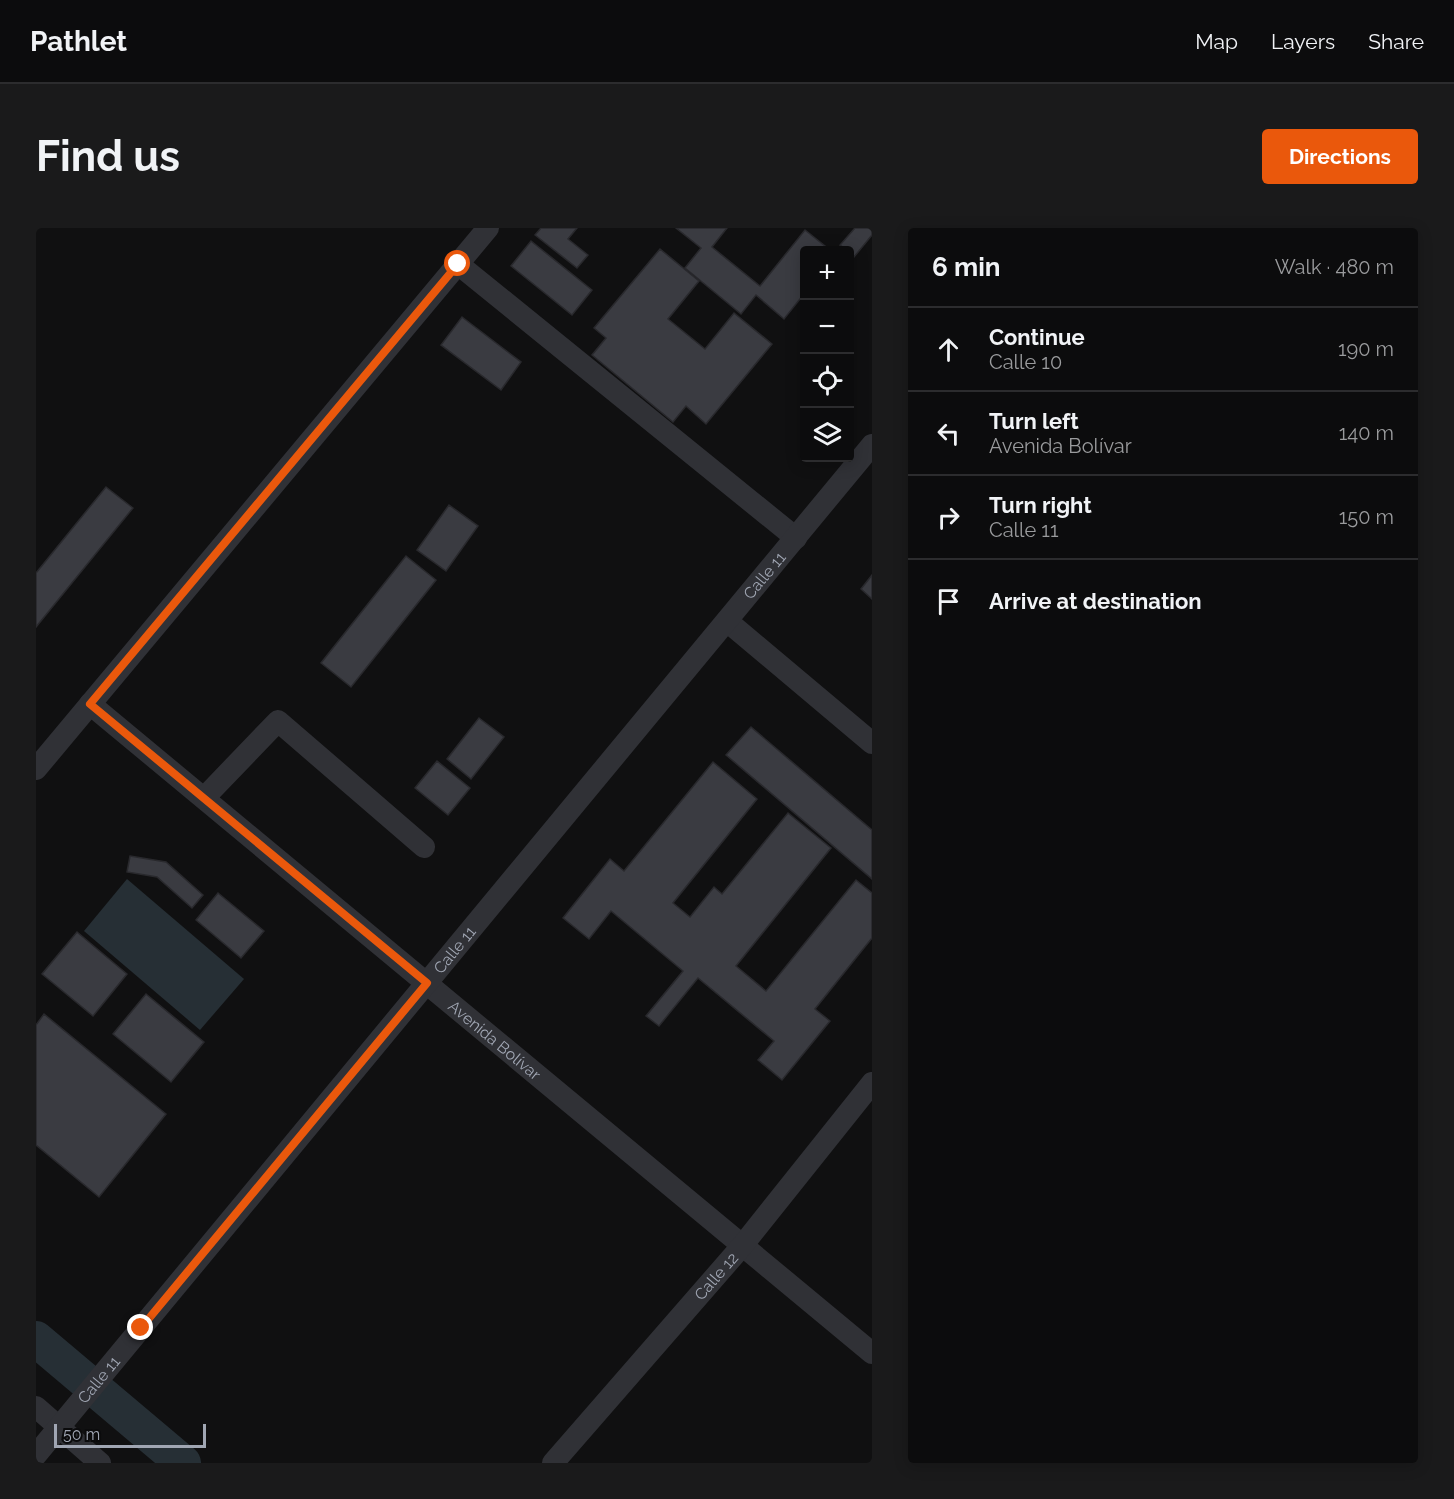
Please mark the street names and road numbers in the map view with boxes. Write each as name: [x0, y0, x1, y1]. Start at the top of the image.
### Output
street label: Calle 11: [739, 548, 790, 603]
street label: Calle 11: [430, 922, 480, 977]
street label: Avenida Bolívar: [444, 996, 545, 1084]
street label: Calle 12: [690, 1249, 742, 1304]
street label: Calle 11: [74, 1352, 124, 1407]

